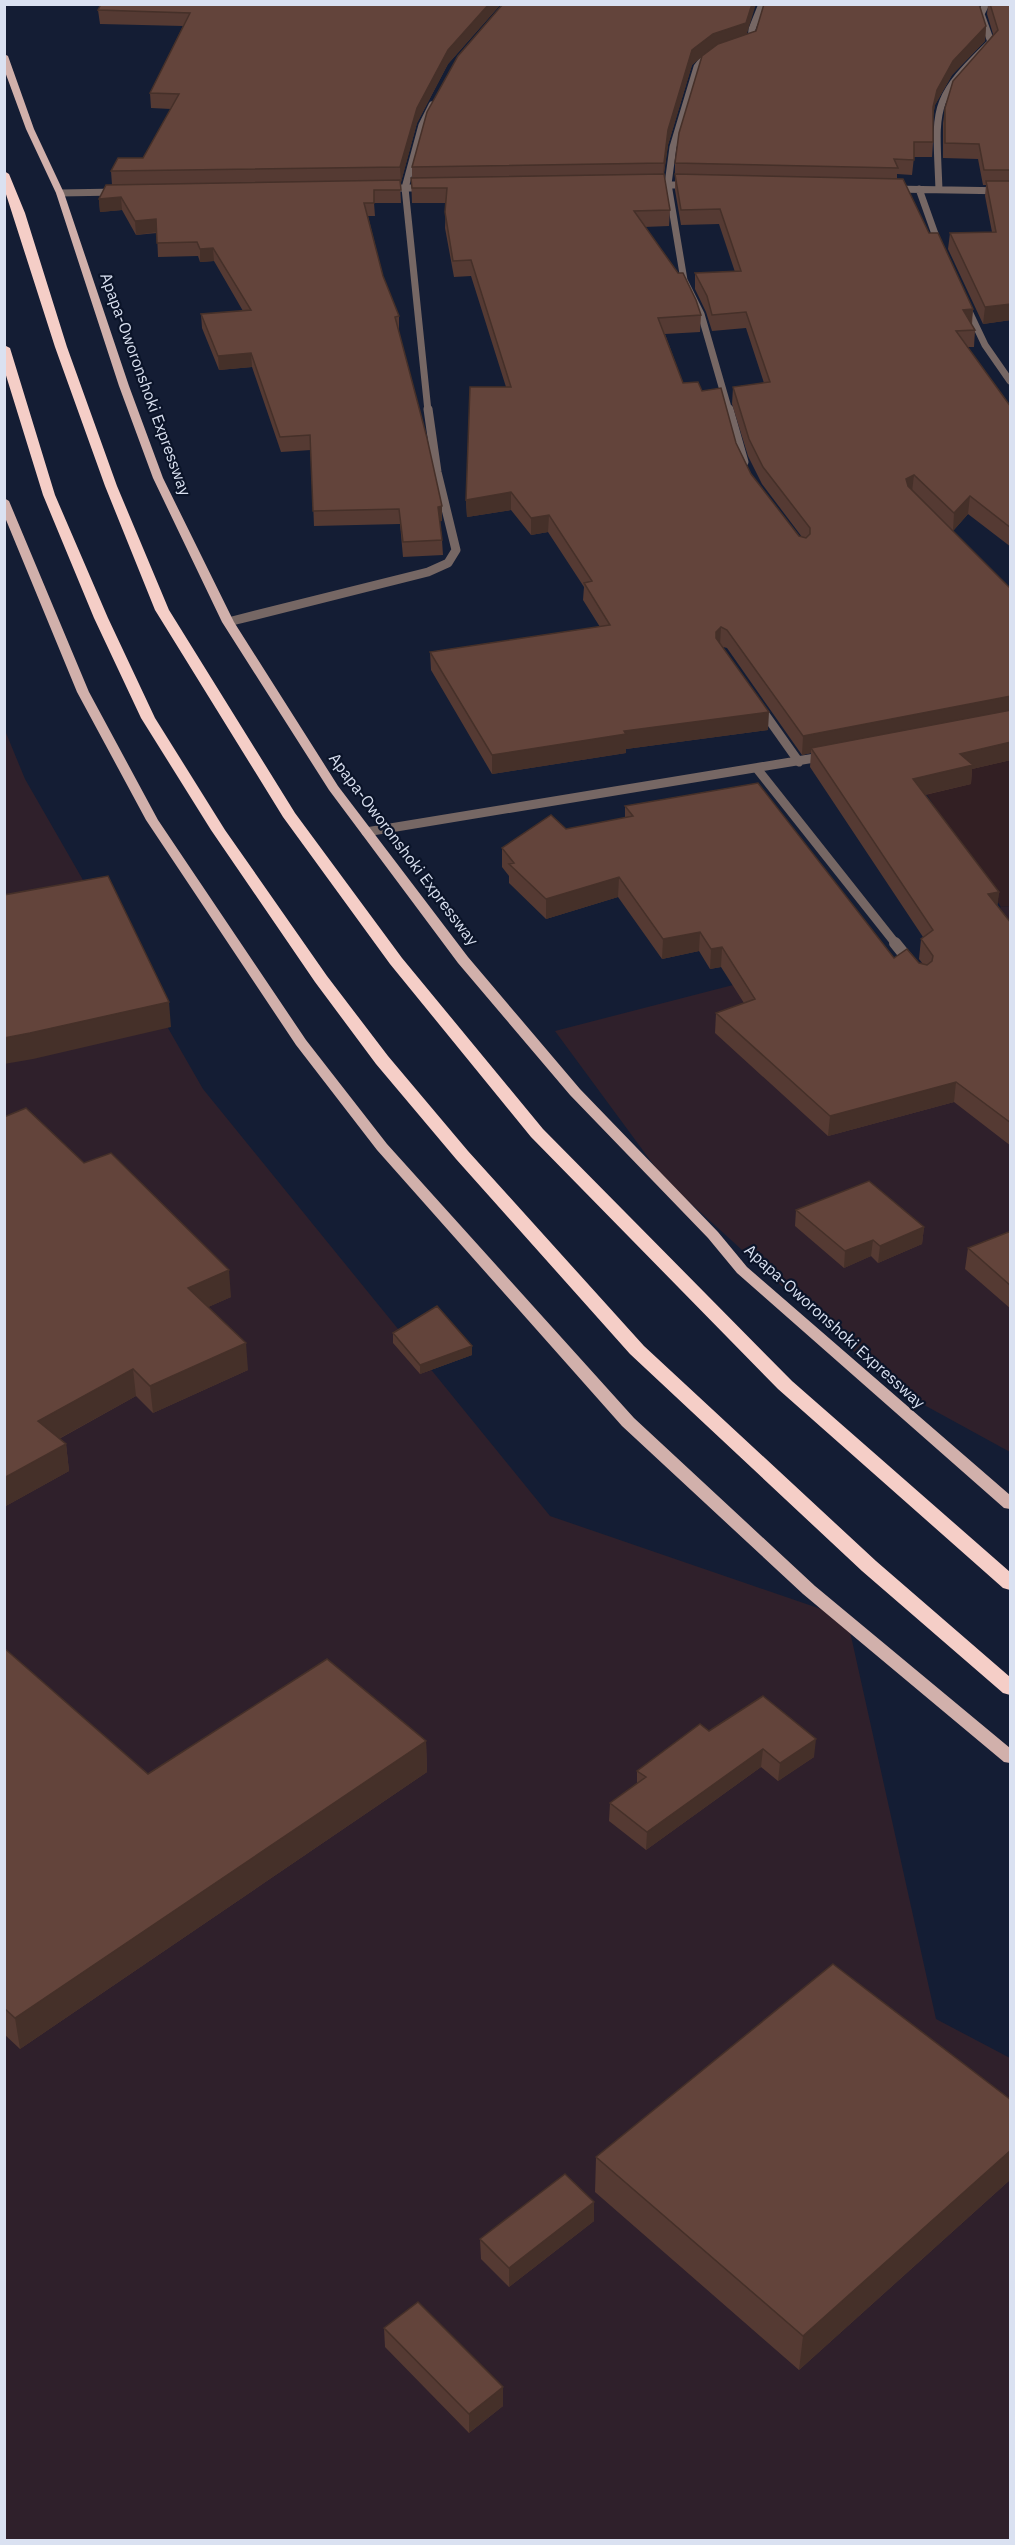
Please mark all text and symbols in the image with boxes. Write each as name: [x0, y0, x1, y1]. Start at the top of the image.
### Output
street label: Apapa-Oworonshoki Expressway: [96, 270, 196, 498]
street label: Apapa-Oworonshoki Expressway: [325, 749, 483, 949]
street label: Apapa-Oworonshoki Expressway: [741, 1240, 929, 1412]

